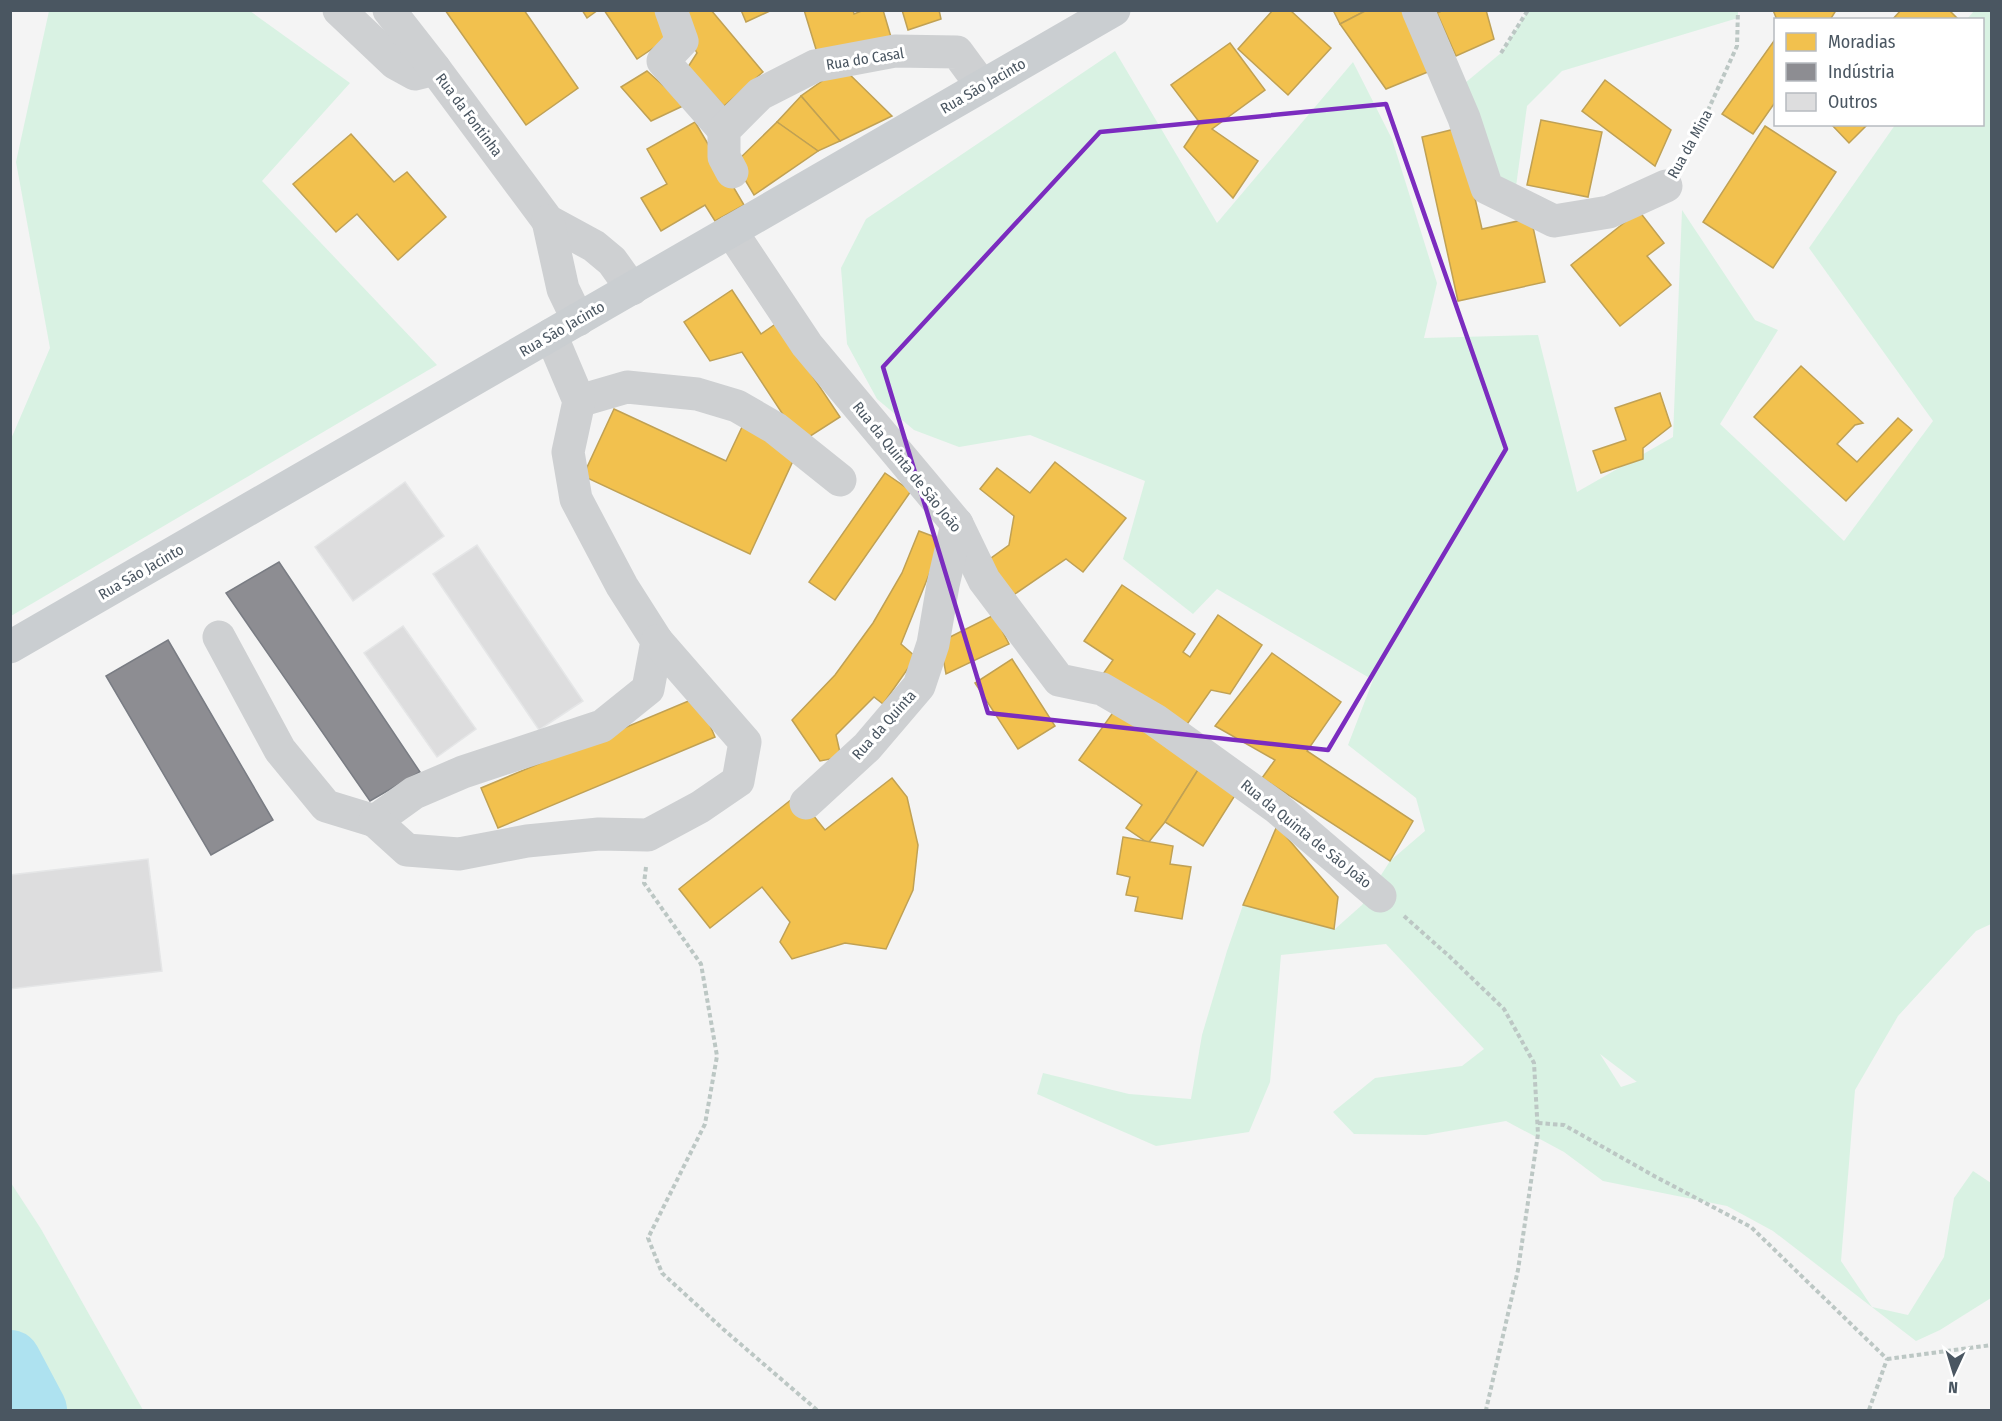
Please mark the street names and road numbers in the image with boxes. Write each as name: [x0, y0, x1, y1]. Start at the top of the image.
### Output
street label: Rua do Casal: [825, 44, 905, 74]
street label: Rua São Jacinto: [937, 54, 1029, 118]
street label: Rua da Fontinha: [432, 70, 506, 160]
street label: Rua da Mina: [1664, 107, 1716, 181]
street label: Rua São Jacinto: [516, 297, 608, 361]
street label: Rua da Quinta de São João: [849, 398, 965, 536]
street label: Rua São Jacinto: [95, 540, 187, 604]
street label: Rua da Quinta: [848, 687, 920, 763]
street label: Rua da Quinta de São João: [1237, 776, 1375, 892]

